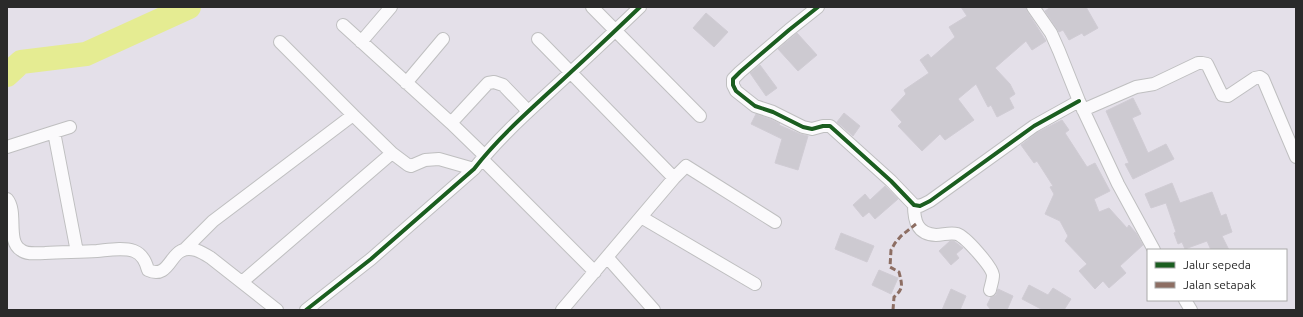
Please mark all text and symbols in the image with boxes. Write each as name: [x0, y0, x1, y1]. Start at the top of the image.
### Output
legend: [1147, 249, 1287, 301]
text: Jalur sepeda: [1183, 258, 1251, 271]
text: Jalan setapak: [1183, 278, 1256, 291]

